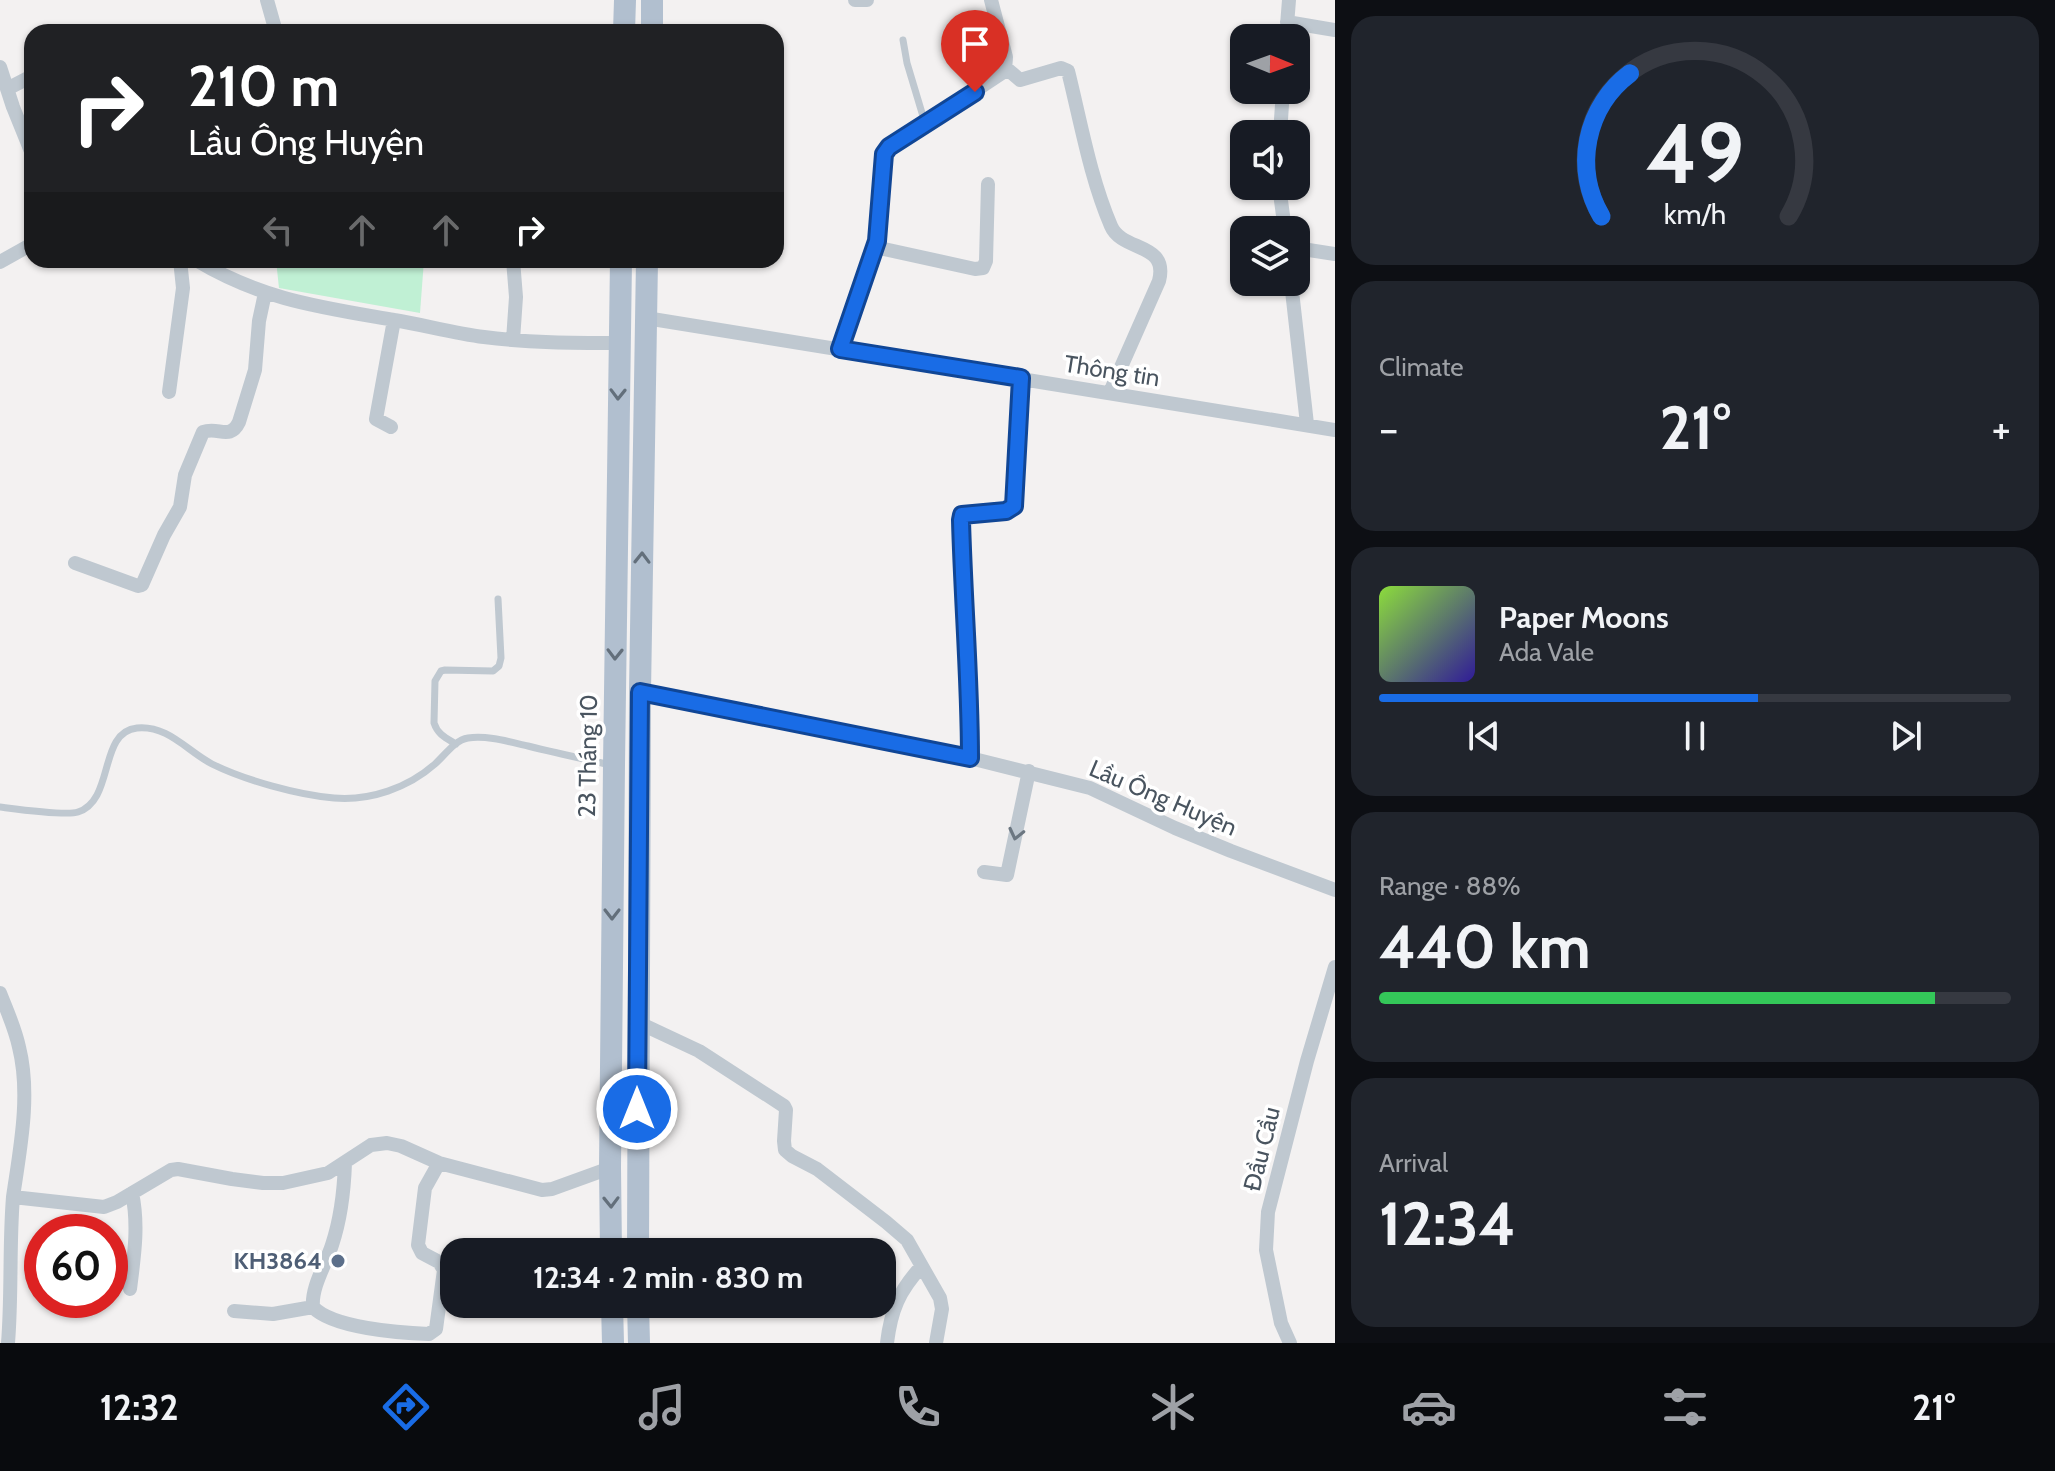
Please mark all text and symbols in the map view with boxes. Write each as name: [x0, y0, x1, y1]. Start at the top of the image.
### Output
pin: [941, 10, 1009, 92]
icon: arrive: [953, 22, 997, 66]
north arrow: [1230, 24, 1310, 104]
map controls: [1230, 24, 1310, 296]
text: 210 m: [188, 52, 339, 120]
icon: right: [56, 56, 160, 160]
text: 49: [1646, 102, 1744, 203]
text: Lầu Ông Huyện: [188, 120, 424, 164]
button: sound: [1230, 120, 1310, 200]
text: km/h: [1664, 196, 1726, 231]
icon: left: [256, 208, 300, 252]
icon: ahead: [340, 208, 384, 252]
icon: ahead: [424, 208, 468, 252]
icon: right: [508, 208, 552, 252]
button: layers: [1230, 216, 1310, 296]
street label: Thông tin: [1062, 349, 1162, 392]
text: Climate: [1379, 351, 1464, 383]
one-way arrow: [610, 388, 627, 401]
text: 21°: [1659, 391, 1731, 464]
text: −: [1379, 402, 1398, 455]
text: +: [1992, 402, 2011, 455]
one-way arrow: [633, 551, 651, 564]
text: Paper Moons: [1499, 599, 1669, 636]
text: Ada Vale: [1499, 636, 1594, 668]
one-way arrow: [606, 648, 624, 661]
street label: 23 Tháng 10: [572, 694, 603, 818]
icon: previous: [1462, 714, 1506, 758]
icon: pause: [1673, 714, 1717, 758]
icon: next: [1884, 714, 1928, 758]
street label: Lầu Ông Huyện: [1085, 753, 1241, 842]
one-way arrow: [1008, 827, 1025, 841]
text: Range · 88%: [1379, 870, 1521, 902]
one-way arrow: [603, 908, 621, 921]
text: 440 km: [1379, 910, 1591, 983]
position arrow: [595, 1067, 679, 1151]
street label: Đầu Cầu: [1237, 1104, 1286, 1194]
text: Arrival: [1379, 1147, 1448, 1179]
text: 12:34: [1379, 1187, 1516, 1260]
one-way arrow: [602, 1196, 619, 1209]
speed limit sign: 60: [24, 1214, 128, 1318]
place label: KH3864: [234, 1246, 322, 1275]
marker: KH3864: [329, 1252, 347, 1270]
text: 12:34 · 2 min · 830 m: [533, 1259, 803, 1296]
icon: directions: [378, 1379, 434, 1435]
icon: music: [634, 1379, 690, 1435]
icon: phone: [890, 1379, 946, 1435]
icon: climate: [1145, 1379, 1201, 1435]
icon: car: [1401, 1379, 1457, 1435]
icon: filters: [1657, 1379, 1713, 1435]
text: 12:32: [100, 1385, 179, 1429]
text: 21°: [1912, 1385, 1955, 1429]

